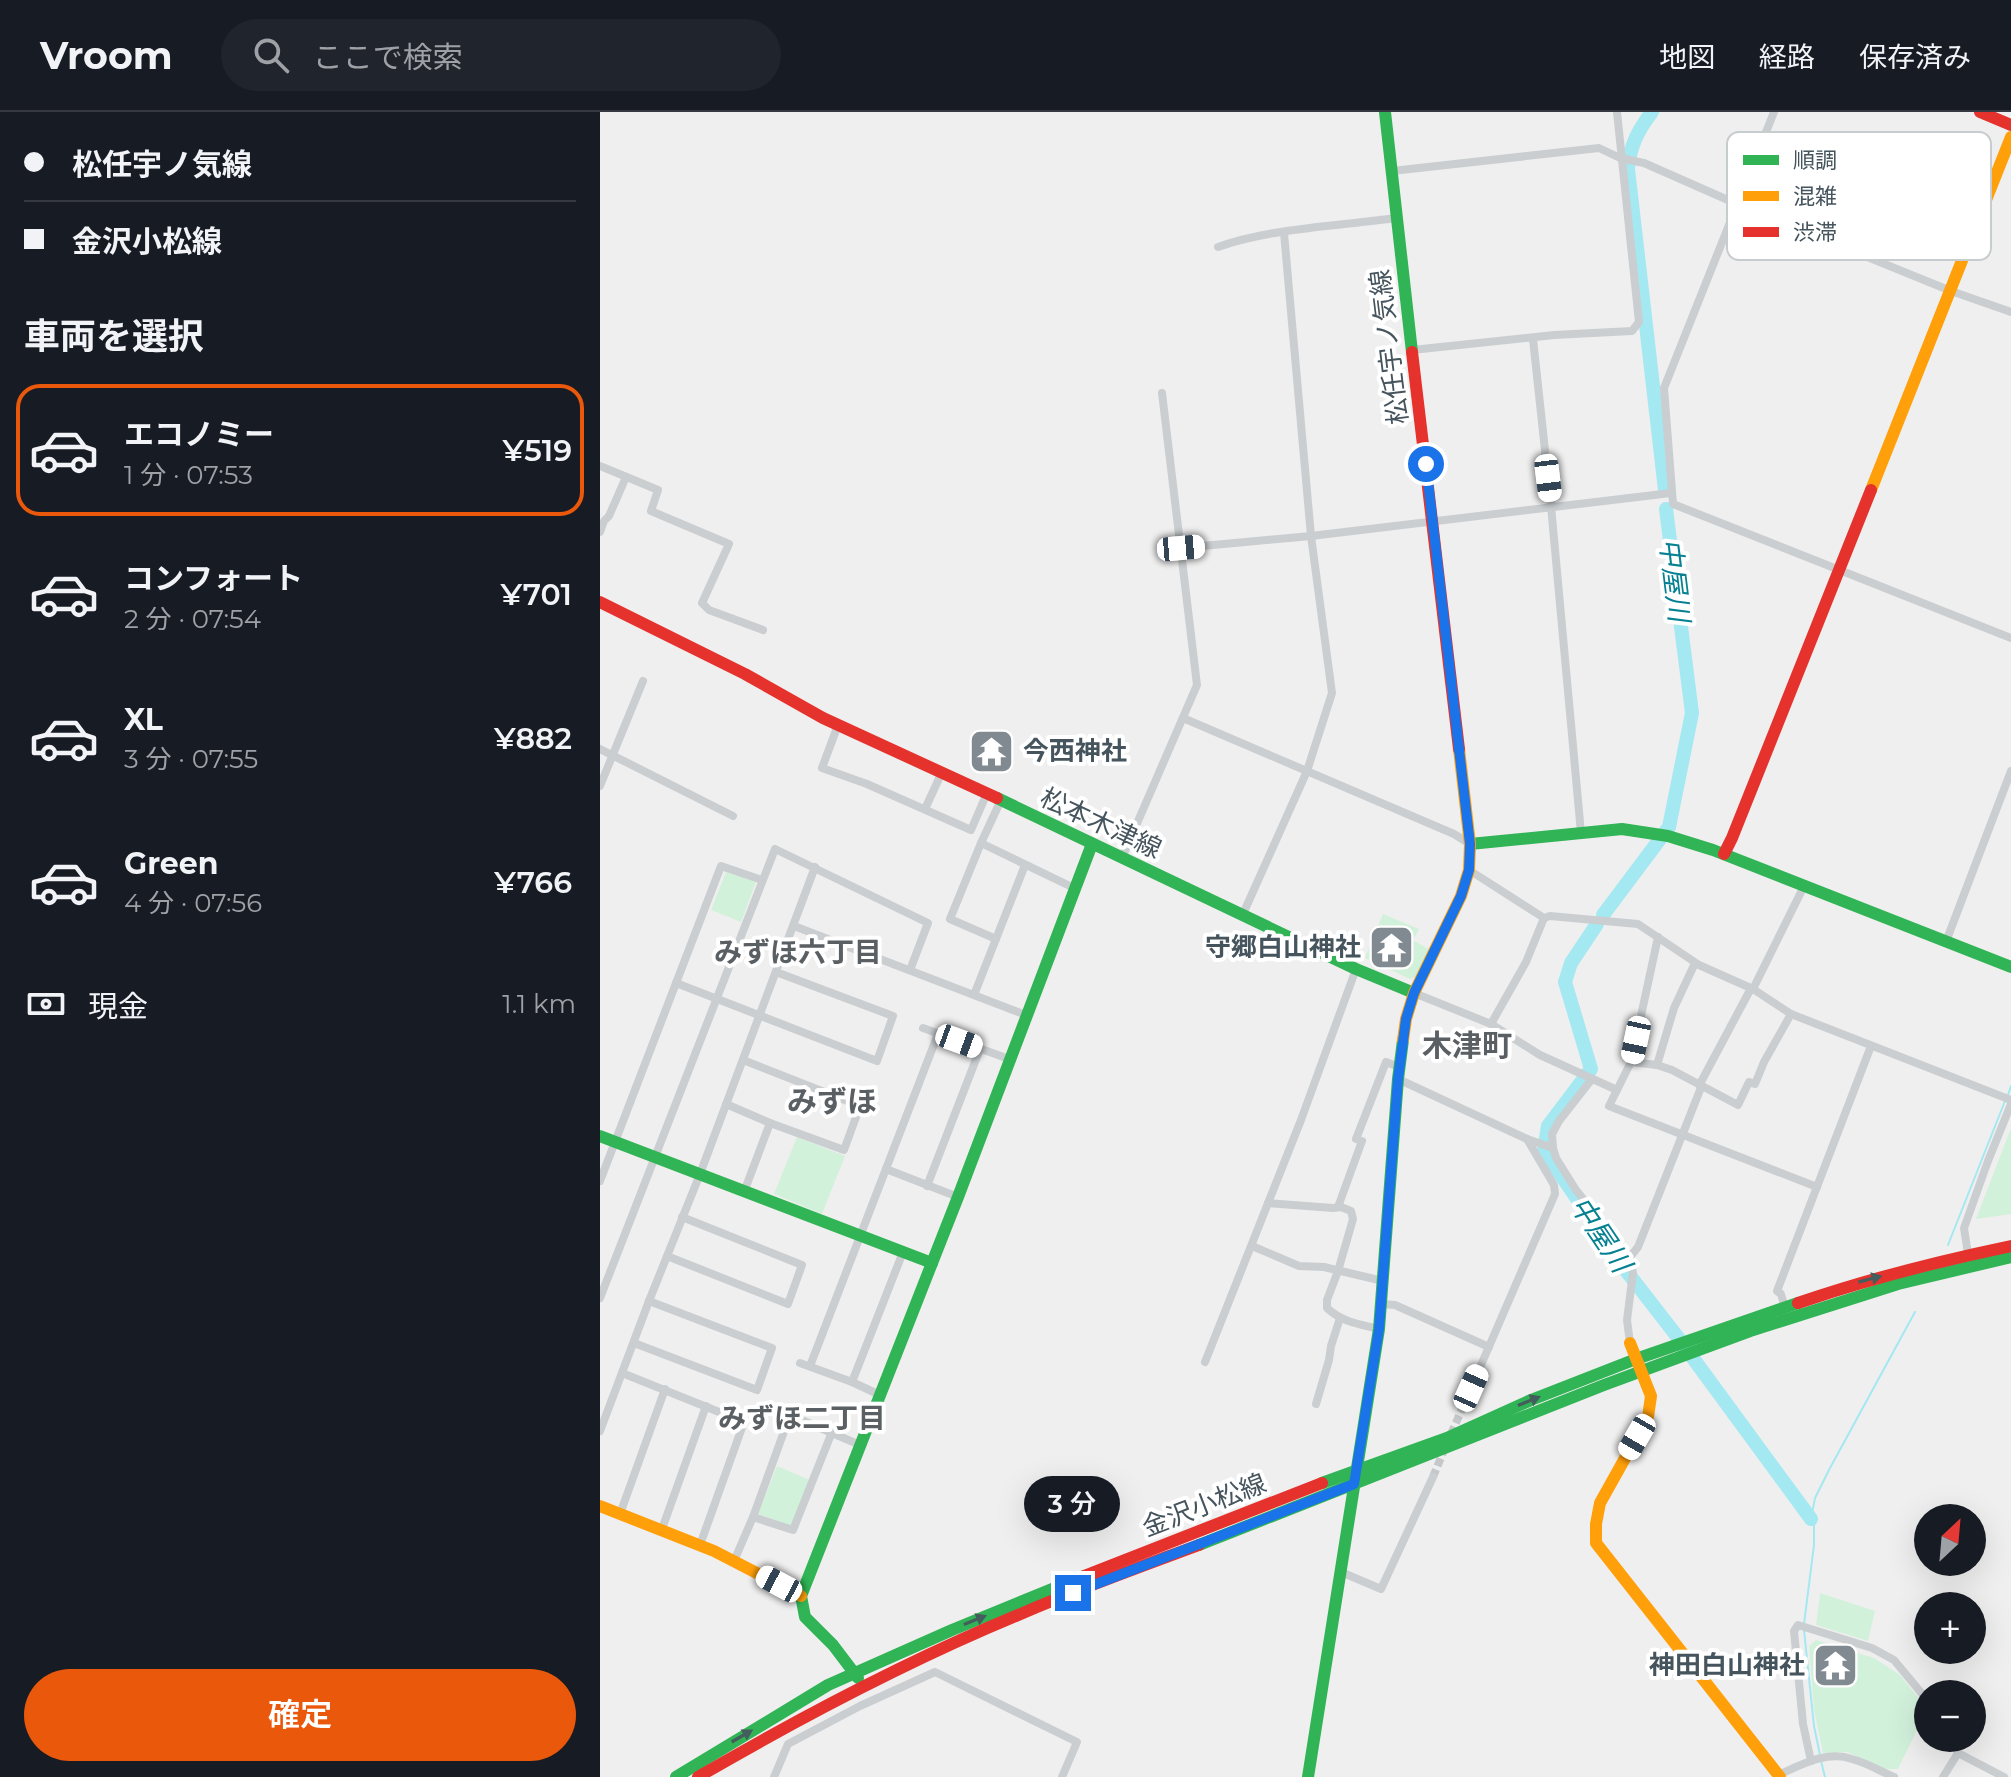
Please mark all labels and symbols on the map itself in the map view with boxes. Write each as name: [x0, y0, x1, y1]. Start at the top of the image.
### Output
legend: [1727, 132, 1991, 260]
text: 順調: [1793, 147, 1837, 174]
text: 混雑: [1793, 183, 1837, 210]
text: 渋滞: [1793, 219, 1837, 246]
street label: 松任宇ノ気線: [1364, 268, 1414, 426]
route start: [1408, 446, 1444, 482]
car: [1533, 453, 1563, 503]
car: [1156, 534, 1206, 562]
water label: 中屋川: [1653, 536, 1697, 627]
temple icon: 今西神社: [968, 727, 1016, 775]
place label: 今西神社: [1023, 735, 1127, 767]
street label: 松本木津線: [1035, 781, 1167, 865]
temple icon: 守郷白山神社: [1368, 923, 1416, 971]
place label: 守郷白山神社: [1205, 931, 1361, 963]
district label: みずほ六丁目: [714, 935, 882, 969]
car: [1619, 1014, 1653, 1066]
car: [932, 1022, 986, 1060]
district label: 木津町: [1422, 1027, 1512, 1064]
district label: みずほ: [787, 1083, 877, 1120]
water label: 中屋川: [1563, 1190, 1640, 1281]
one-way arrow: [1858, 1273, 1883, 1285]
car: [1450, 1361, 1492, 1415]
one-way arrow: [1517, 1395, 1541, 1408]
district label: みずほ二丁目: [718, 1401, 886, 1435]
car: [1615, 1410, 1659, 1464]
street label: 金沢小松線: [1138, 1467, 1270, 1543]
callout: 3 分: [1025, 1477, 1121, 1533]
north arrow: [1914, 1504, 1986, 1576]
car: [752, 1562, 806, 1606]
route end: [1055, 1575, 1091, 1611]
one-way arrow: [963, 1613, 987, 1626]
temple icon: 神田白山神社: [1812, 1641, 1860, 1689]
place label: 神田白山神社: [1649, 1649, 1805, 1681]
one-way arrow: [731, 1729, 753, 1743]

